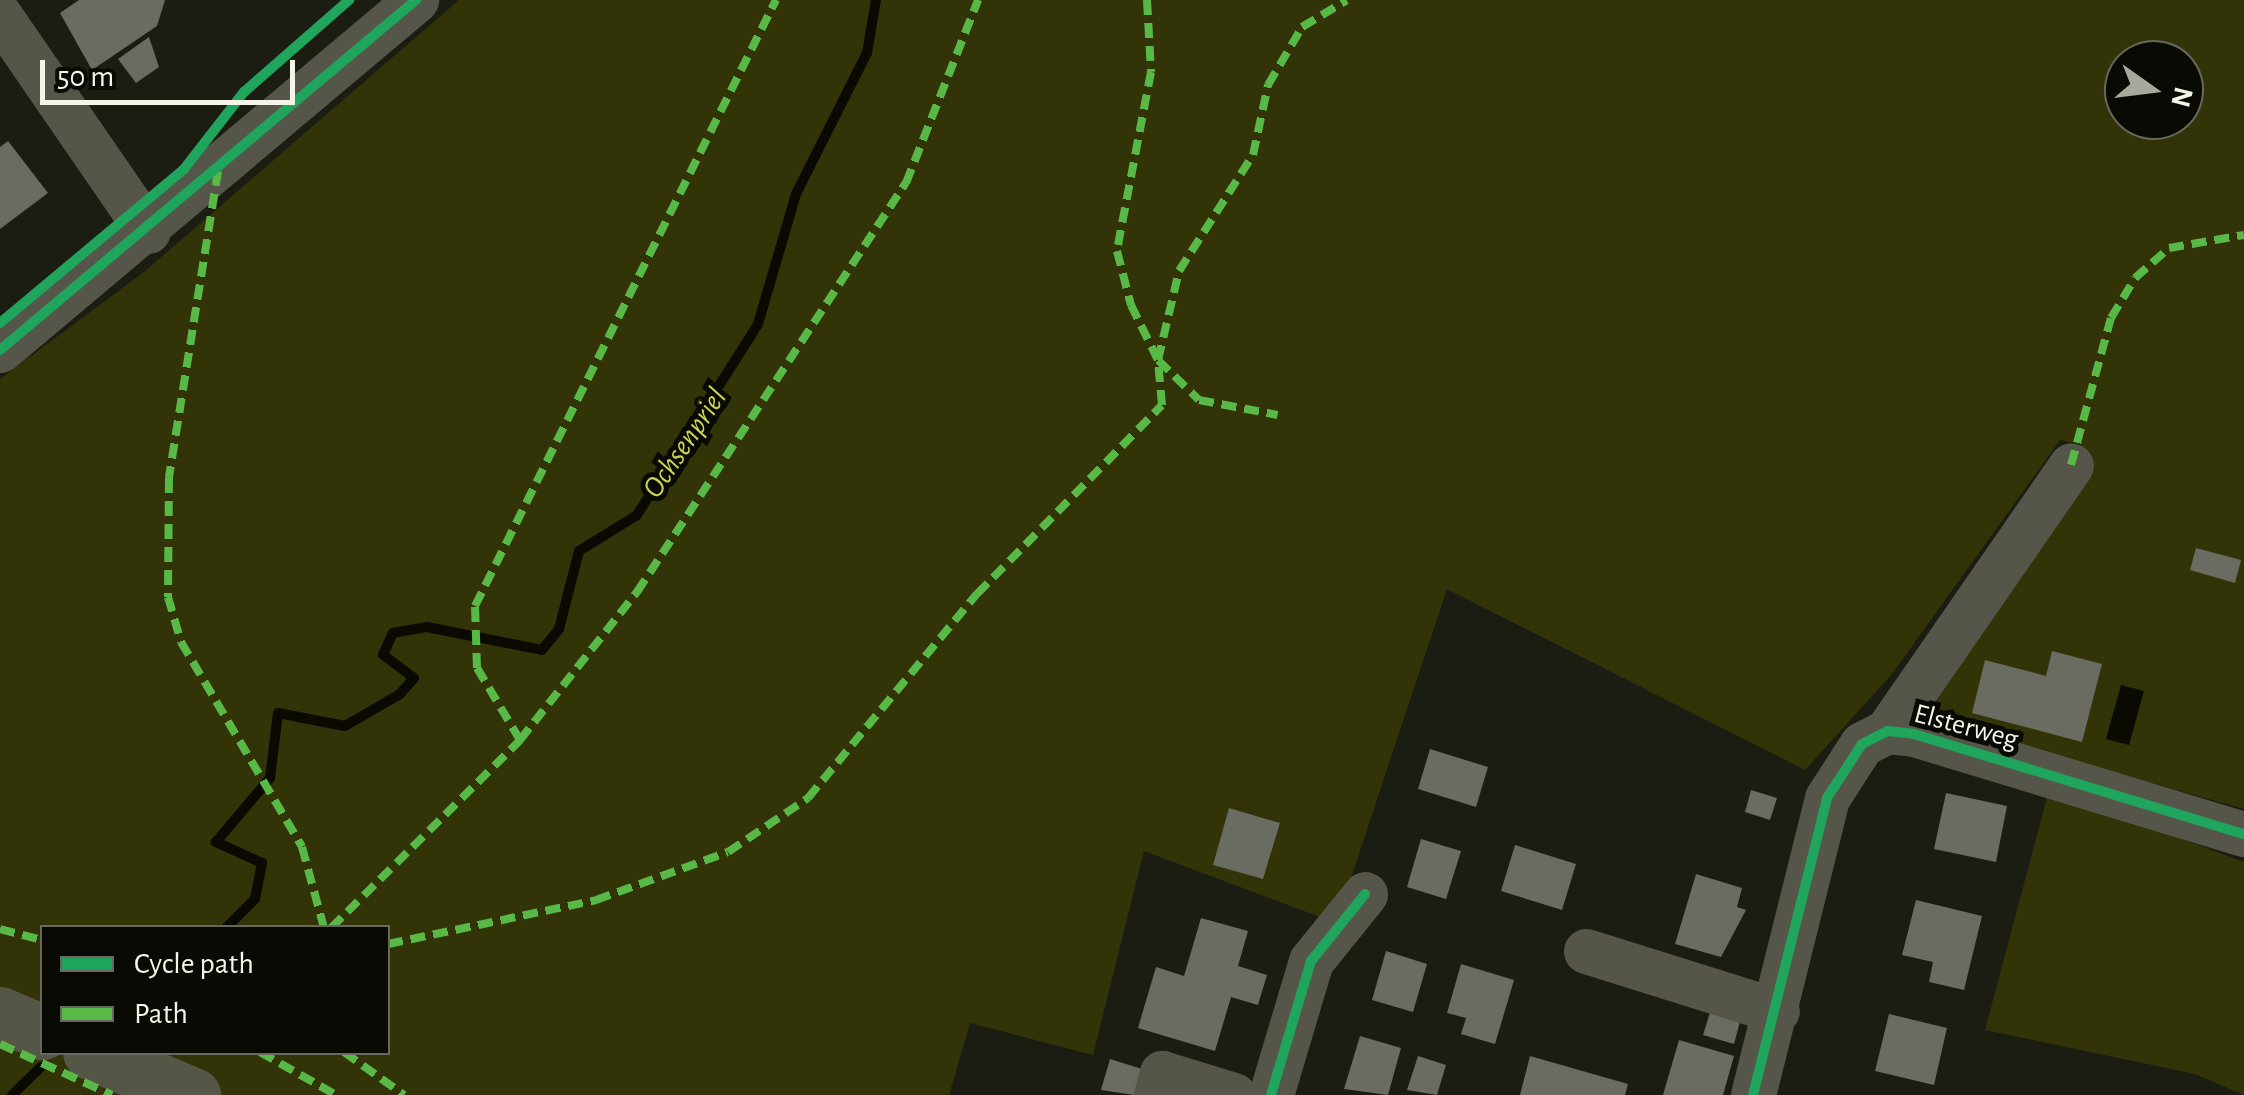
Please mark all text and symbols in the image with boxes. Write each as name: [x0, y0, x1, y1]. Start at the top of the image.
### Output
scale bar: [45, 40, 300, 102]
north arrow: [2104, 40, 2204, 140]
text: 50 m: [57, 62, 114, 92]
text: N: [2165, 84, 2197, 110]
water label: Ochsenpriel: [635, 381, 735, 505]
street label: Elsterweg: [1910, 697, 2022, 757]
legend: [40, 925, 390, 1055]
text: Cycle path: [134, 949, 254, 979]
text: Path: [134, 999, 188, 1029]

